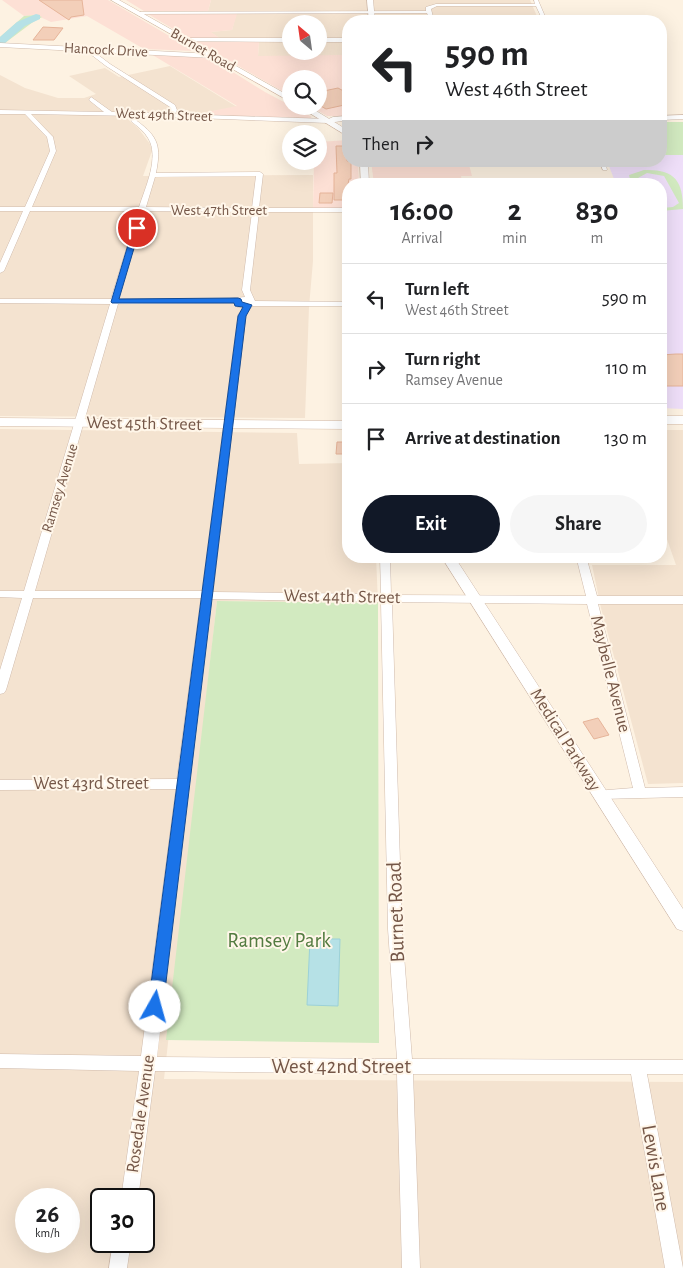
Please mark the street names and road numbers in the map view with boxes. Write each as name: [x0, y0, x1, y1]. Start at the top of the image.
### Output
street label: Burnet Road: [168, 25, 238, 75]
street label: Hancock Drive: [64, 40, 148, 60]
street label: West 49th Street: [115, 106, 213, 124]
street label: West 47th Street: [171, 203, 267, 218]
street label: West 45th Street: [86, 414, 202, 434]
street label: Ramsey Avenue: [39, 442, 81, 534]
street label: West 44th Street: [283, 587, 401, 607]
street label: Maybelle Avenue: [587, 614, 633, 734]
street label: Medical Parkway: [526, 686, 604, 795]
street label: West 43rd Street: [33, 775, 149, 793]
street label: Burnet Road: [384, 861, 408, 963]
street label: Rosedale Avenue: [124, 1054, 158, 1174]
street label: West 42nd Street: [271, 1056, 411, 1077]
street label: Lewis Lane: [638, 1123, 674, 1213]

